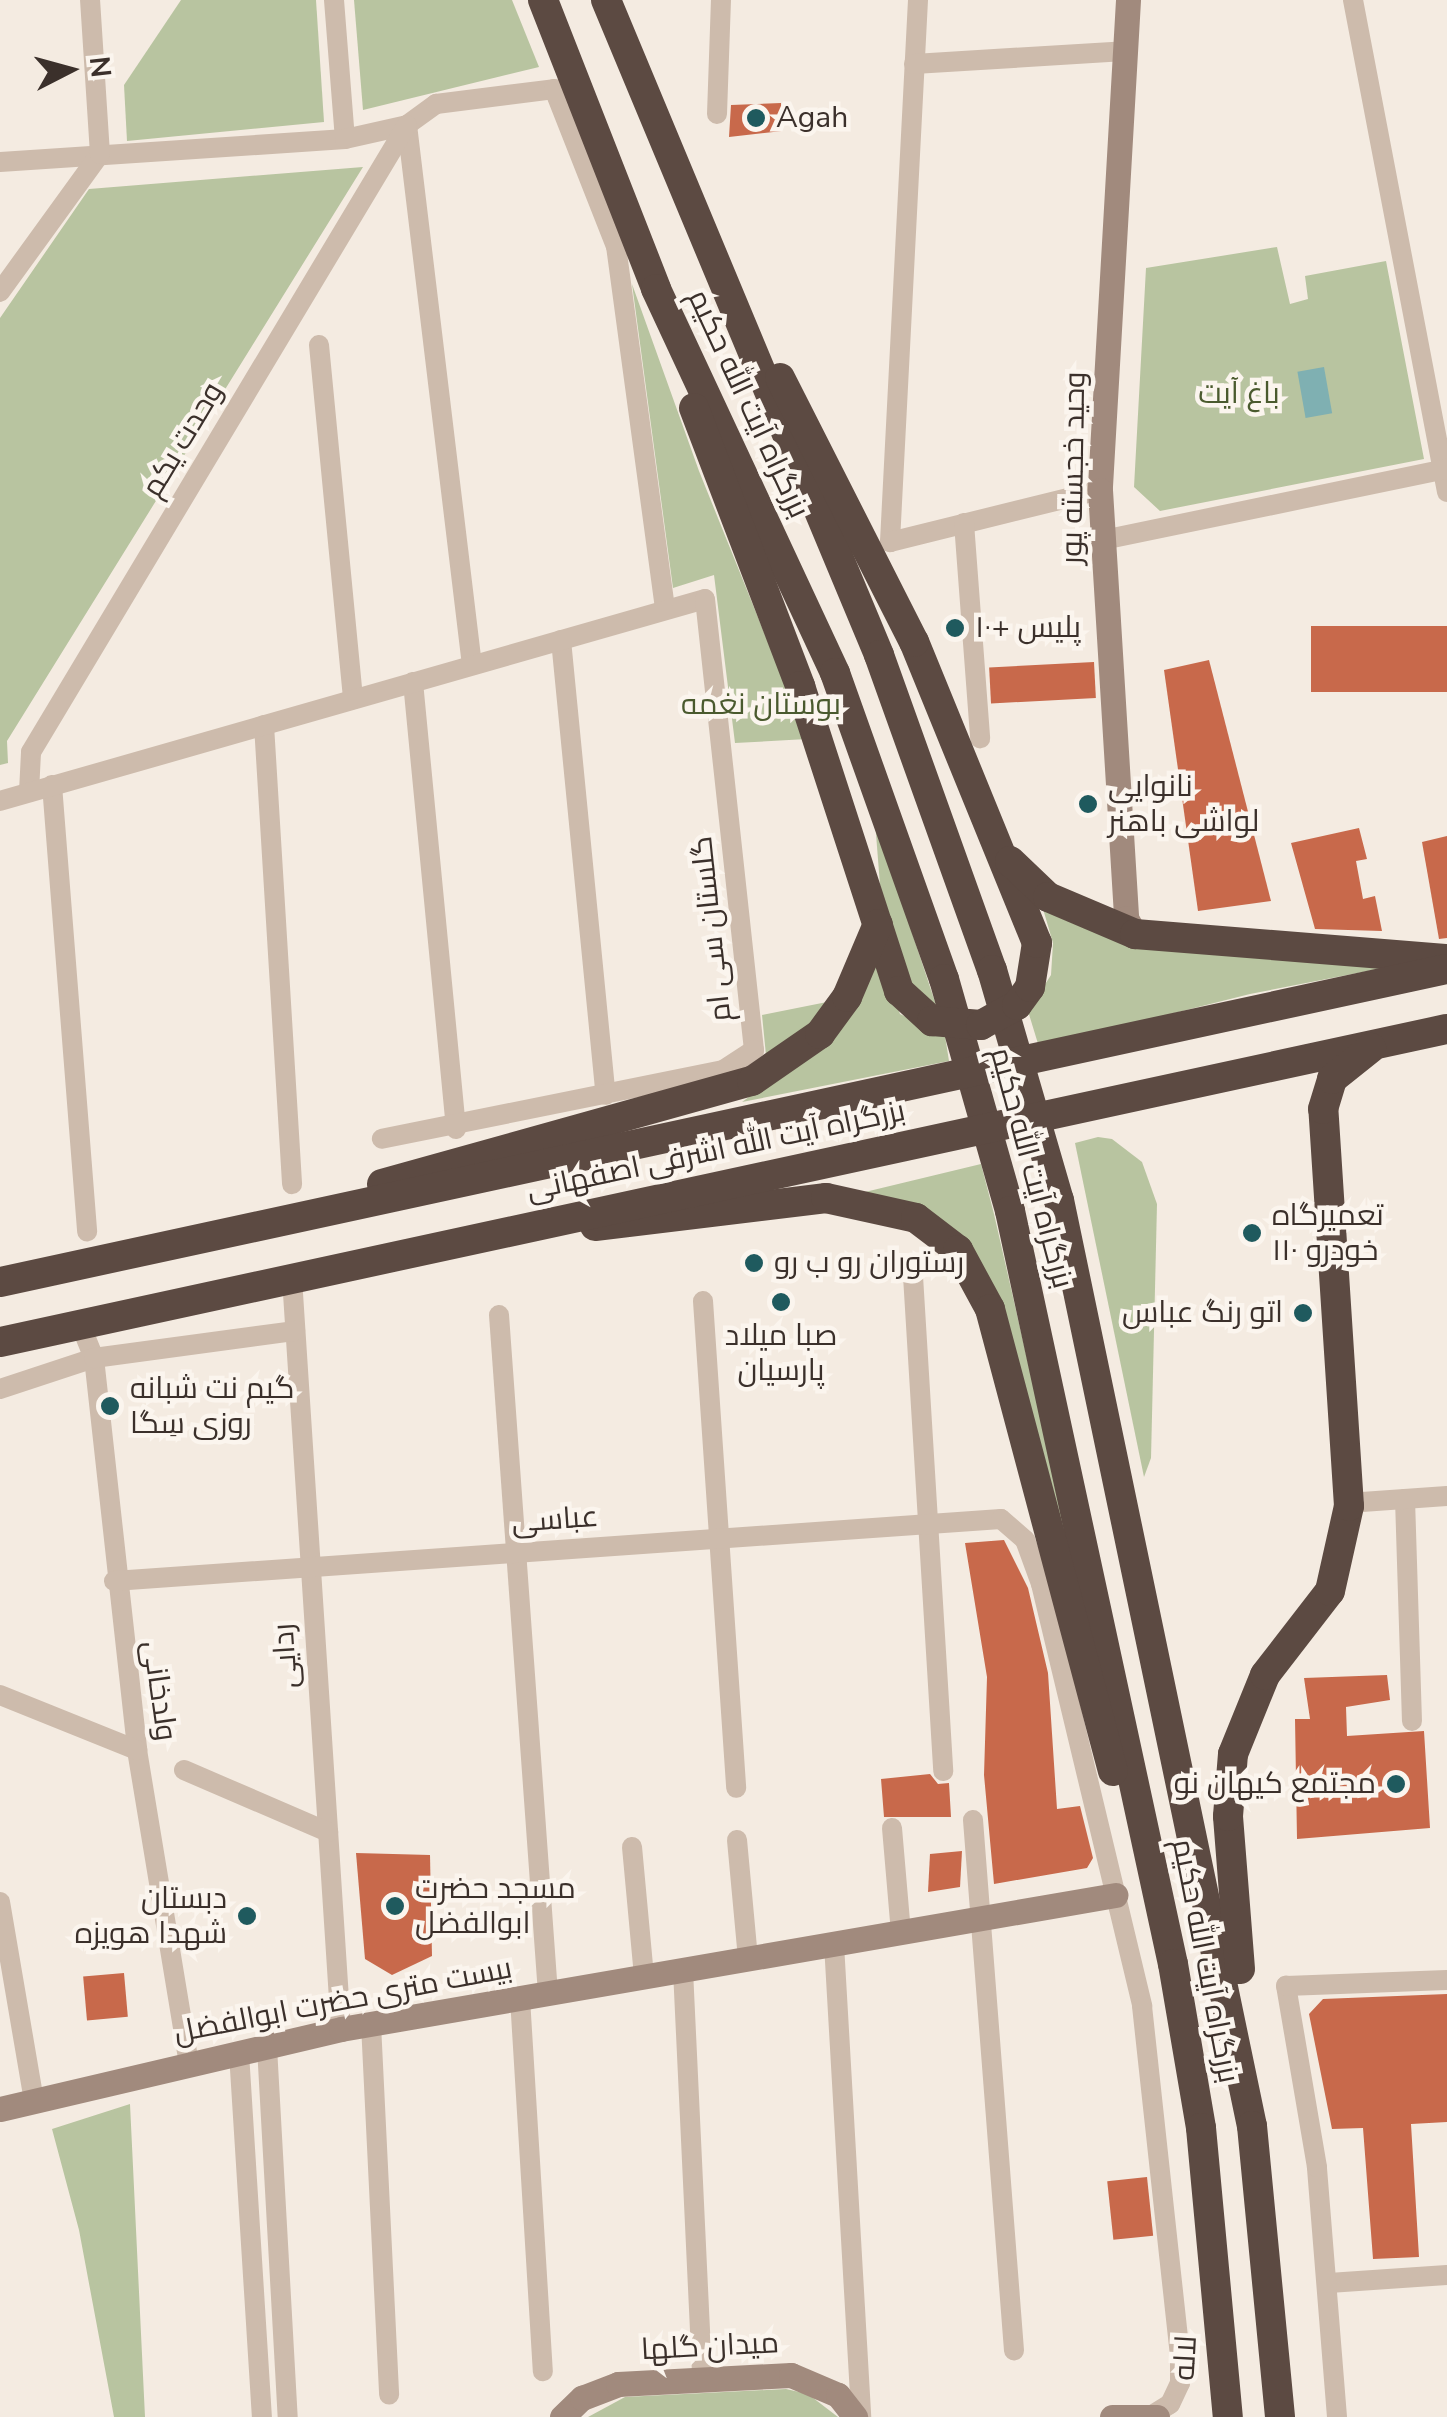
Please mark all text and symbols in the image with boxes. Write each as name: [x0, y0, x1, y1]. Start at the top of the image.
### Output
north arrow: [20, 20, 120, 120]
text: N: [80, 54, 120, 79]
place label: Agah: [776, 100, 848, 136]
marker: Agah: [745, 107, 767, 129]
street label: بزرگراه آیت الله حکیم: [679, 284, 817, 524]
street label: وحید خجسته پور: [1054, 371, 1094, 565]
street label: وحدت یکم: [135, 376, 231, 504]
park label: باغ آیت: [1198, 376, 1280, 412]
place label: پلیس +۱۰: [975, 610, 1081, 646]
marker: پلیس +۱۰: [944, 617, 966, 639]
park label: بوستان نغمه: [681, 687, 841, 723]
place label: نانوایی لواشی باهنر: [1108, 769, 1259, 840]
marker: نانوایی لواشی باهنر: [1077, 793, 1099, 815]
street label: گلستان سی ام: [684, 834, 740, 1024]
street label: بزرگراه آیت الله حکیم: [982, 1044, 1080, 1292]
street label: بزرگراه آیت الله اشرفی اصفهانی: [523, 1093, 909, 1209]
place label: تعمیرگاه خودرو ۱۱۰: [1272, 1198, 1384, 1268]
marker: تعمیرگاه خودرو ۱۱۰: [1241, 1222, 1263, 1244]
place label: رستوران رو ب رو: [774, 1245, 964, 1281]
marker: رستوران رو ب رو: [743, 1252, 765, 1274]
marker: صبا میلاد پارسیان: [770, 1291, 792, 1313]
place label: اتو رنگ عباس: [1122, 1295, 1283, 1331]
marker: اتو رنگ عباس: [1292, 1302, 1314, 1324]
place label: صبا میلاد پارسیان: [725, 1318, 837, 1388]
place label: گیم نت شبانه روزی سِگا: [130, 1371, 295, 1442]
marker: گیم نت شبانه روزی سِگا: [99, 1395, 121, 1417]
street label: عباسی: [510, 1499, 600, 1541]
street label: ردایی: [266, 1622, 306, 1690]
street label: ولدخانی: [134, 1639, 184, 1743]
place label: مجتمع کیهان نو: [1174, 1766, 1376, 1802]
marker: مجتمع کیهان نو: [1385, 1773, 1407, 1795]
street label: بزرگراه آیت الله حکیم: [1164, 1836, 1246, 2086]
place label: مسجد حضرت ابوالفضل: [415, 1871, 576, 1942]
place label: دبستان شهدا هویزه: [75, 1881, 227, 1952]
marker: مسجد حضرت ابوالفضل: [384, 1895, 406, 1917]
marker: دبستان شهدا هویزه: [236, 1905, 258, 1927]
street label: بیست متری حضرت ابوالفضل: [171, 1951, 515, 2051]
street label: میدان گلها: [640, 2325, 780, 2369]
street label: لاله: [1167, 2335, 1205, 2381]

